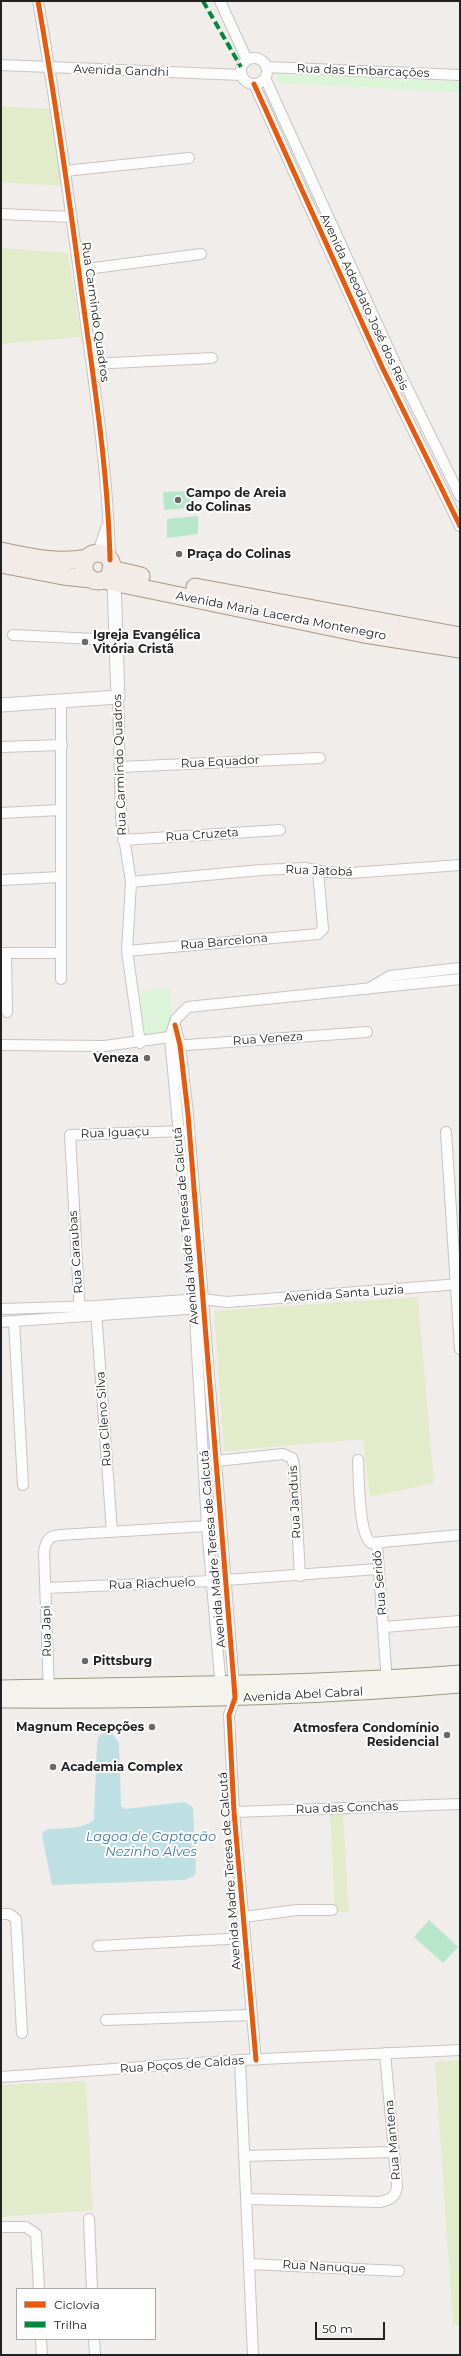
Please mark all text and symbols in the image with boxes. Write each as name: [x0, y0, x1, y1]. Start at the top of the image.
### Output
street label: Rua das Embarcações: [296, 61, 430, 81]
street label: Avenida Gandhi: [73, 62, 169, 80]
street label: Avenida Adeodato José dos Reis: [317, 212, 411, 392]
street label: Rua Carmindo Quadros: [78, 241, 112, 383]
place label: Campo de Areia do Colinas: [186, 486, 286, 514]
marker: Campo de Areia do Colinas: [173, 495, 183, 505]
place label: Praça do Colinas: [187, 547, 291, 561]
marker: Praça do Colinas: [174, 549, 184, 559]
street label: Avenida Maria Lacerda Montenegro: [175, 589, 387, 643]
place label: Igreja Evangélica Vitória Cristã: [93, 628, 201, 656]
marker: Igreja Evangélica Vitória Cristã: [80, 637, 90, 647]
street label: Rua Carmindo Quadros: [110, 694, 130, 836]
street label: Rua Equador: [180, 753, 260, 771]
street label: Rua Cruzeta: [165, 825, 239, 845]
street label: Rua Jatobá: [285, 863, 353, 879]
street label: Rua Barcelona: [180, 931, 268, 953]
street label: Rua Veneza: [232, 1029, 304, 1049]
place label: Veneza: [93, 1051, 139, 1065]
marker: Veneza: [142, 1053, 152, 1063]
street label: Rua Iguaçu: [80, 1125, 150, 1141]
street label: Avenida Madre Teresa de Calcutá: [170, 1126, 202, 1326]
street label: Rua Caraubas: [66, 1210, 86, 1294]
street label: Avenida Santa Luzia: [283, 1283, 405, 1305]
street label: Rua Cileno Silva: [93, 1371, 115, 1467]
street label: Avenida Madre Teresa de Calcutá: [197, 1449, 229, 1649]
street label: Rua Janduis: [286, 1465, 304, 1539]
street label: Rua Seridó: [370, 1550, 390, 1616]
street label: Rua Riachuelo: [108, 1575, 196, 1593]
street label: Rua Japi: [39, 1605, 55, 1657]
place label: Pittsburg: [93, 1654, 152, 1668]
marker: Pittsburg: [80, 1656, 90, 1666]
street label: Avenida Abel Cabral: [243, 1685, 363, 1705]
place label: Magnum Recepções: [16, 1720, 144, 1734]
place label: Atmosfera Condomínio Residencial: [293, 1721, 439, 1749]
marker: Magnum Recepções: [147, 1722, 157, 1732]
marker: Atmosfera Condomínio Residencial: [442, 1730, 452, 1740]
place label: Academia Complex: [61, 1760, 183, 1774]
marker: Academia Complex: [48, 1762, 58, 1772]
street label: Avenida Madre Teresa de Calcutá: [216, 1771, 244, 1971]
street label: Rua das Conchas: [295, 1799, 399, 1817]
water label: Lagoa de Captação Nezinho Alves: [86, 1829, 216, 1860]
street label: Rua Poços de Caldas: [119, 2053, 245, 2077]
street label: Rua Mantena: [382, 2099, 404, 2181]
street label: Rua Nanuque: [282, 2258, 366, 2276]
legend: [16, 2288, 156, 2340]
text: Ciclovia: [54, 2297, 100, 2312]
scale bar: [317, 2314, 387, 2340]
text: Trilha: [54, 2317, 87, 2332]
text: 50 m: [322, 2321, 353, 2336]

